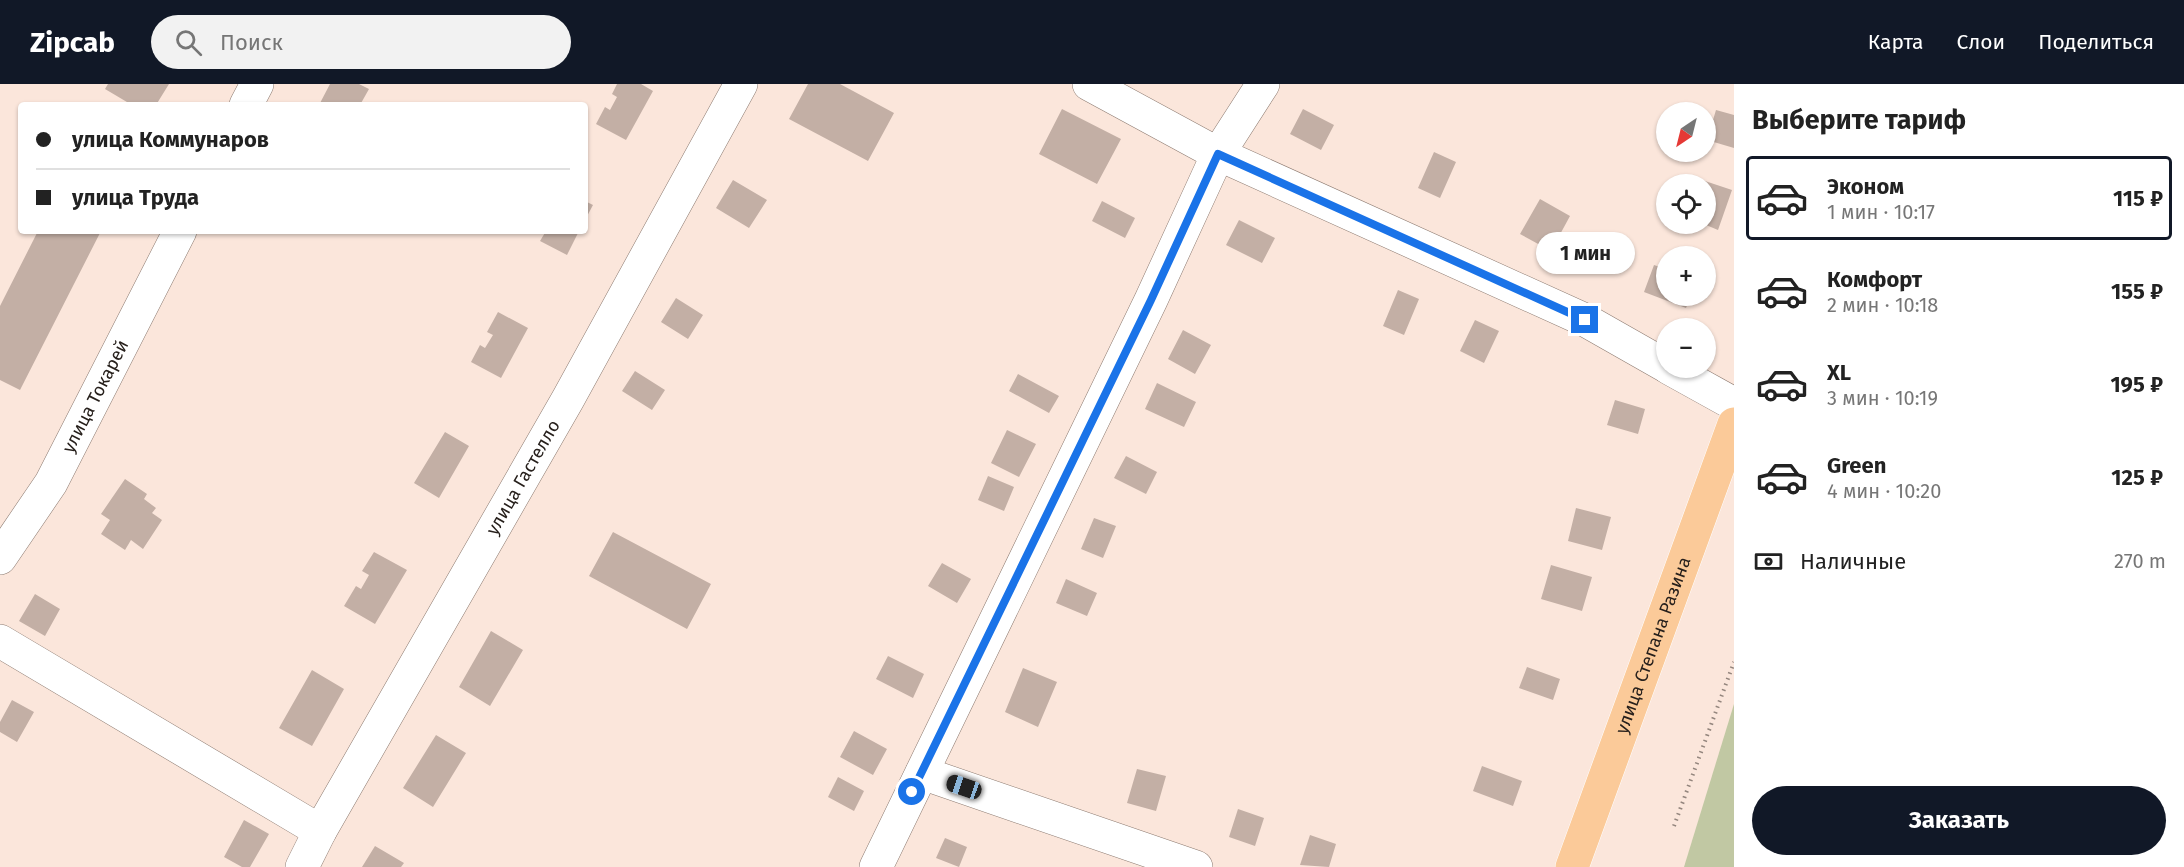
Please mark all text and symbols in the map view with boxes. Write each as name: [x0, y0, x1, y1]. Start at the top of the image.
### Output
search box: [151, 15, 571, 69]
text: Zipcab: [30, 26, 115, 59]
icon: search: [172, 26, 205, 59]
text: Поиск: [220, 29, 283, 56]
text: Карта: [1868, 29, 1924, 55]
text: Слои: [1957, 29, 2005, 55]
text: Поделиться: [2038, 29, 2154, 55]
north arrow: [1656, 102, 1716, 162]
map controls: [1656, 102, 1716, 378]
text: Выберите тариф: [1752, 104, 1966, 136]
text: улица Коммунаров: [72, 126, 269, 153]
icon: car: [1755, 171, 1809, 225]
text: Эконом: [1827, 173, 1904, 200]
button: locate: [1656, 174, 1716, 234]
text: улица Труда: [72, 184, 199, 211]
text: 115 ₽: [2113, 185, 2163, 212]
text: 1 мин · 10:17: [1827, 200, 1935, 224]
callout: 1 мин: [1536, 233, 1634, 275]
text: 1 мин: [1560, 241, 1611, 265]
button: +: [1656, 246, 1716, 306]
icon: car: [1755, 264, 1809, 318]
text: Комфорт: [1827, 266, 1922, 293]
text: 155 ₽: [2111, 278, 2163, 305]
text: 2 мин · 10:18: [1827, 293, 1938, 317]
route end: [1571, 306, 1598, 333]
button: −: [1656, 318, 1716, 378]
street label: улица Токарей: [57, 336, 133, 457]
icon: car: [1755, 357, 1809, 411]
text: XL: [1827, 359, 1851, 386]
text: 195 ₽: [2110, 371, 2163, 398]
text: 3 мин · 10:19: [1827, 386, 1938, 410]
street label: улица Гастелло: [481, 416, 565, 539]
icon: car: [1755, 450, 1809, 504]
text: Green: [1827, 452, 1886, 479]
text: 125 ₽: [2111, 464, 2163, 491]
text: 4 мин · 10:20: [1827, 479, 1941, 503]
icon: cash: [1752, 545, 1785, 578]
text: Наличные: [1800, 548, 1906, 575]
text: 270 m: [2114, 549, 2166, 573]
street label: улица Степана Разина: [1611, 554, 1695, 737]
car: [944, 773, 984, 801]
route start: [898, 778, 925, 805]
button: Заказать: [1752, 786, 2166, 855]

